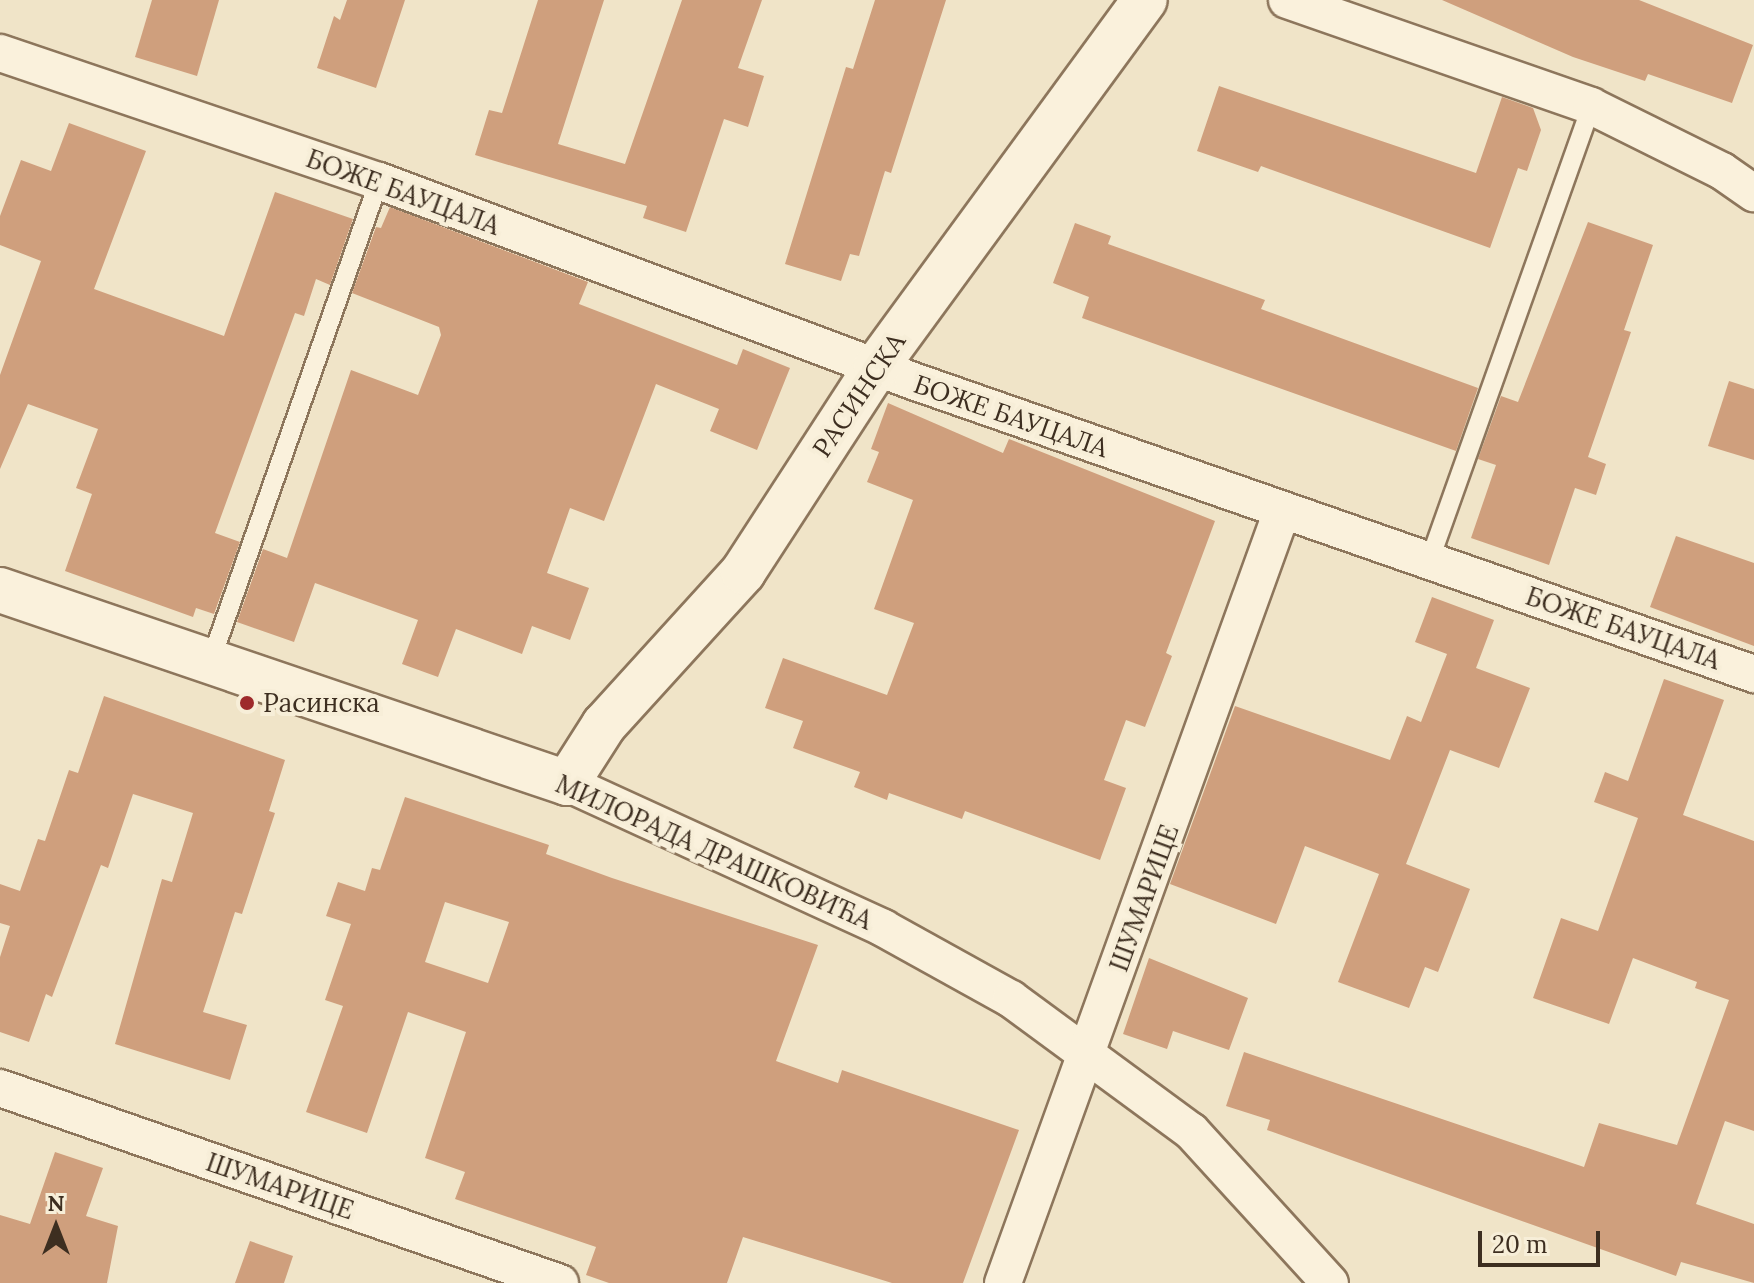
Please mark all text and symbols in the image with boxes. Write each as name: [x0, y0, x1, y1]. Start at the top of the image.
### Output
street label: БОЖЕ БАУЦАЛА: [302, 143, 504, 241]
street label: РАСИНСКА: [806, 327, 912, 463]
street label: БОЖЕ БАУЦАЛА: [910, 368, 1112, 464]
street label: БОЖЕ БАУЦАЛА: [1522, 580, 1724, 676]
place label: Расинска: [263, 687, 380, 719]
marker: Расинска: [238, 694, 256, 712]
street label: МИЛОРАДА ДРАШКОВИЋА: [551, 768, 877, 936]
street label: ШУМАРИЦЕ: [1103, 820, 1185, 976]
street label: ШУМАРИЦЕ: [202, 1146, 358, 1226]
north arrow: [16, 1187, 96, 1267]
text: N: [47, 1189, 65, 1217]
scale bar: [1482, 1215, 1604, 1265]
text: 20 m: [1492, 1229, 1548, 1260]

